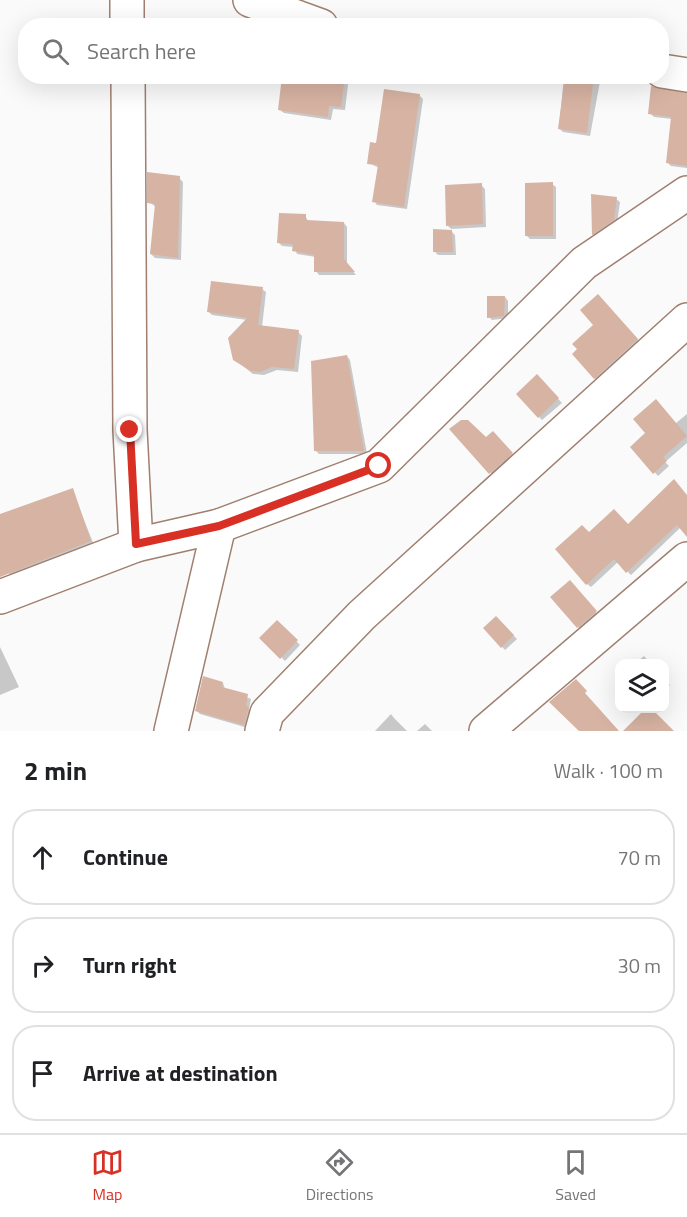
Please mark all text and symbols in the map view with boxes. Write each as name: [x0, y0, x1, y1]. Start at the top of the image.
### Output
search box: [18, 18, 669, 84]
text: Search here: [87, 34, 196, 68]
icon: search: [39, 35, 72, 68]
route end: [116, 416, 142, 442]
route start: [365, 452, 391, 478]
map controls: [615, 659, 669, 713]
button: layers: [615, 659, 669, 713]
text: 2 min: [24, 751, 87, 790]
text: Walk · 100 m: [554, 755, 663, 786]
text: Continue: [83, 840, 168, 874]
icon: ahead: [26, 841, 59, 874]
text: 70 m: [617, 842, 661, 873]
text: Turn right: [83, 948, 177, 982]
icon: right: [26, 949, 59, 982]
text: 30 m: [617, 950, 661, 981]
text: Arrive at destination: [83, 1056, 278, 1090]
icon: arrive: [26, 1057, 59, 1090]
tab: Map: [91, 1146, 124, 1206]
tab: Directions: [306, 1146, 374, 1206]
tab: Saved: [555, 1146, 596, 1206]

